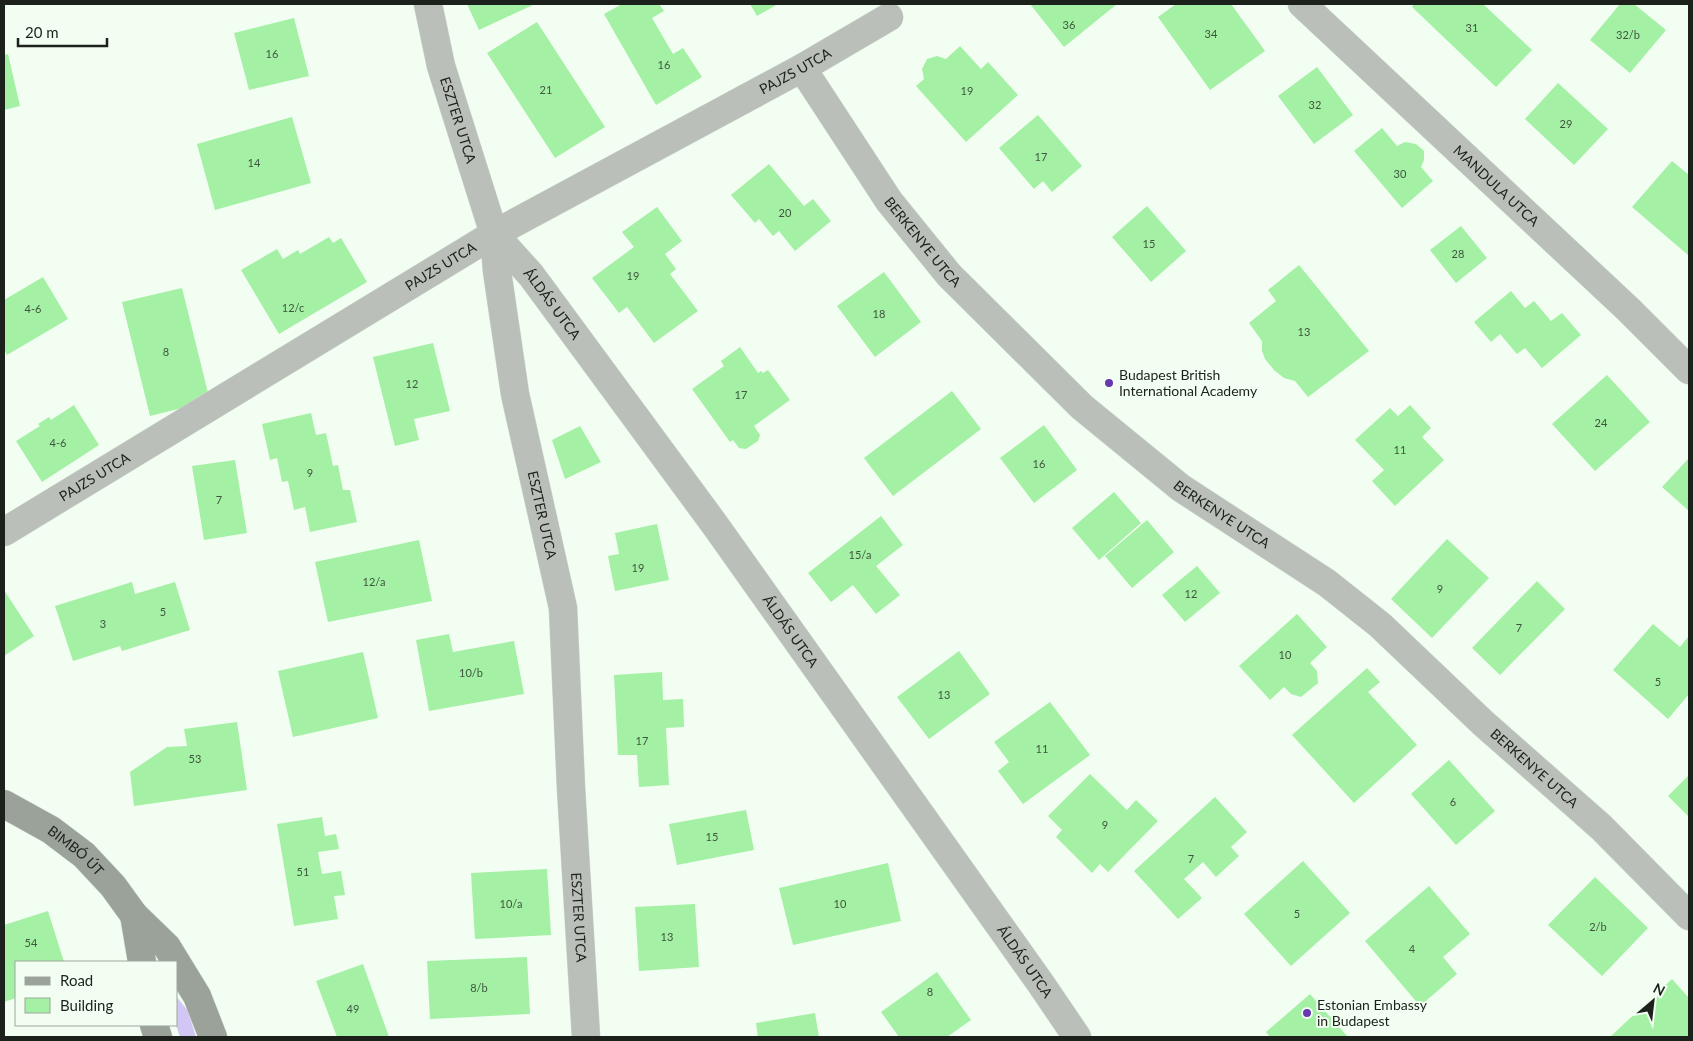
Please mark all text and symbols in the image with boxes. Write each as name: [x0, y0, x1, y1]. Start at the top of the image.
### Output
scale bar: [18, 15, 106, 47]
house number: 36: [1063, 18, 1075, 31]
house number: 31: [1466, 21, 1478, 34]
text: 20 m: [25, 23, 59, 41]
house number: 34: [1205, 27, 1218, 40]
house number: 32/b: [1616, 28, 1640, 41]
street label: PAJZS UTCA: [756, 44, 835, 97]
house number: 16: [266, 47, 278, 60]
house number: 16: [658, 58, 670, 71]
street label: ESZTER UTCA: [437, 74, 480, 166]
house number: 21: [540, 83, 552, 96]
house number: 19: [961, 84, 973, 97]
house number: 32: [1309, 98, 1321, 111]
house number: 29: [1560, 117, 1572, 130]
street label: MANDULA UTCA: [1450, 141, 1543, 230]
house number: 17: [1035, 150, 1047, 163]
house number: 14: [248, 156, 261, 169]
house number: 30: [1394, 167, 1407, 180]
street label: BERKENYE UTCA: [881, 193, 965, 291]
house number: 20: [779, 206, 792, 219]
house number: 15: [1143, 237, 1155, 250]
street label: PAJZS UTCA: [402, 238, 479, 294]
house number: 28: [1452, 247, 1464, 260]
street label: ÁLDÁS UTCA: [521, 264, 585, 343]
house number: 19: [627, 269, 639, 282]
house number: 12/c: [282, 301, 304, 314]
house number: 4-6: [25, 302, 41, 315]
house number: 18: [873, 307, 885, 320]
house number: 13: [1298, 325, 1310, 338]
house number: 8: [163, 345, 169, 358]
place label: Budapest British International Academy: [1119, 366, 1258, 399]
house number: 12: [406, 377, 418, 390]
marker: Budapest British International Academy: [1103, 377, 1115, 389]
house number: 17: [735, 388, 747, 401]
house number: 24: [1595, 416, 1608, 429]
house number: 4-6: [50, 436, 66, 449]
house number: 11: [1394, 443, 1406, 456]
street label: PAJZS UTCA: [56, 448, 133, 504]
house number: 16: [1033, 457, 1045, 470]
house number: 9: [307, 466, 313, 479]
street label: ESZTER UTCA: [525, 469, 561, 561]
street label: BERKENYE UTCA: [1170, 476, 1274, 552]
house number: 7: [216, 493, 222, 506]
house number: 15/a: [849, 548, 871, 561]
house number: 19: [632, 561, 644, 574]
house number: 12/a: [363, 575, 385, 588]
house number: 9: [1437, 582, 1443, 595]
house number: 12: [1185, 587, 1197, 600]
street label: ÁLDÁS UTCA: [759, 592, 823, 671]
house number: 5: [160, 605, 166, 618]
house number: 3: [100, 617, 106, 630]
house number: 7: [1516, 621, 1522, 634]
house number: 10: [1279, 648, 1292, 661]
house number: 10/b: [459, 666, 483, 679]
house number: 5: [1655, 675, 1661, 688]
house number: 13: [938, 688, 950, 701]
street label: BERKENYE UTCA: [1487, 725, 1583, 811]
house number: 17: [636, 734, 648, 747]
house number: 11: [1036, 742, 1048, 755]
house number: 53: [189, 752, 201, 765]
house number: 6: [1450, 795, 1456, 808]
house number: 9: [1102, 818, 1108, 831]
street label: BIMBÓ ÚT: [45, 822, 108, 879]
house number: 15: [706, 830, 718, 843]
house number: 7: [1188, 852, 1194, 865]
house number: 51: [297, 865, 309, 878]
street label: ESZTER UTCA: [568, 872, 591, 963]
house number: 10/a: [500, 897, 522, 910]
house number: 10: [834, 897, 847, 910]
house number: 5: [1294, 907, 1300, 920]
house number: 2/b: [1589, 920, 1607, 933]
street label: ÁLDÁS UTCA: [994, 922, 1057, 1001]
house number: 13: [661, 930, 673, 943]
house number: 54: [25, 936, 38, 949]
house number: 4: [1409, 942, 1416, 955]
legend: [15, 961, 178, 1026]
text: Road: [60, 971, 93, 989]
north arrow: [1628, 976, 1678, 1026]
text: N: [1651, 979, 1668, 999]
house number: 8/b: [470, 981, 488, 994]
house number: 8: [927, 985, 933, 998]
text: Building: [60, 996, 113, 1014]
place label: Estonian Embassy in Budapest: [1317, 996, 1428, 1029]
house number: 49: [347, 1002, 359, 1015]
marker: Estonian Embassy in Budapest: [1301, 1007, 1313, 1019]

